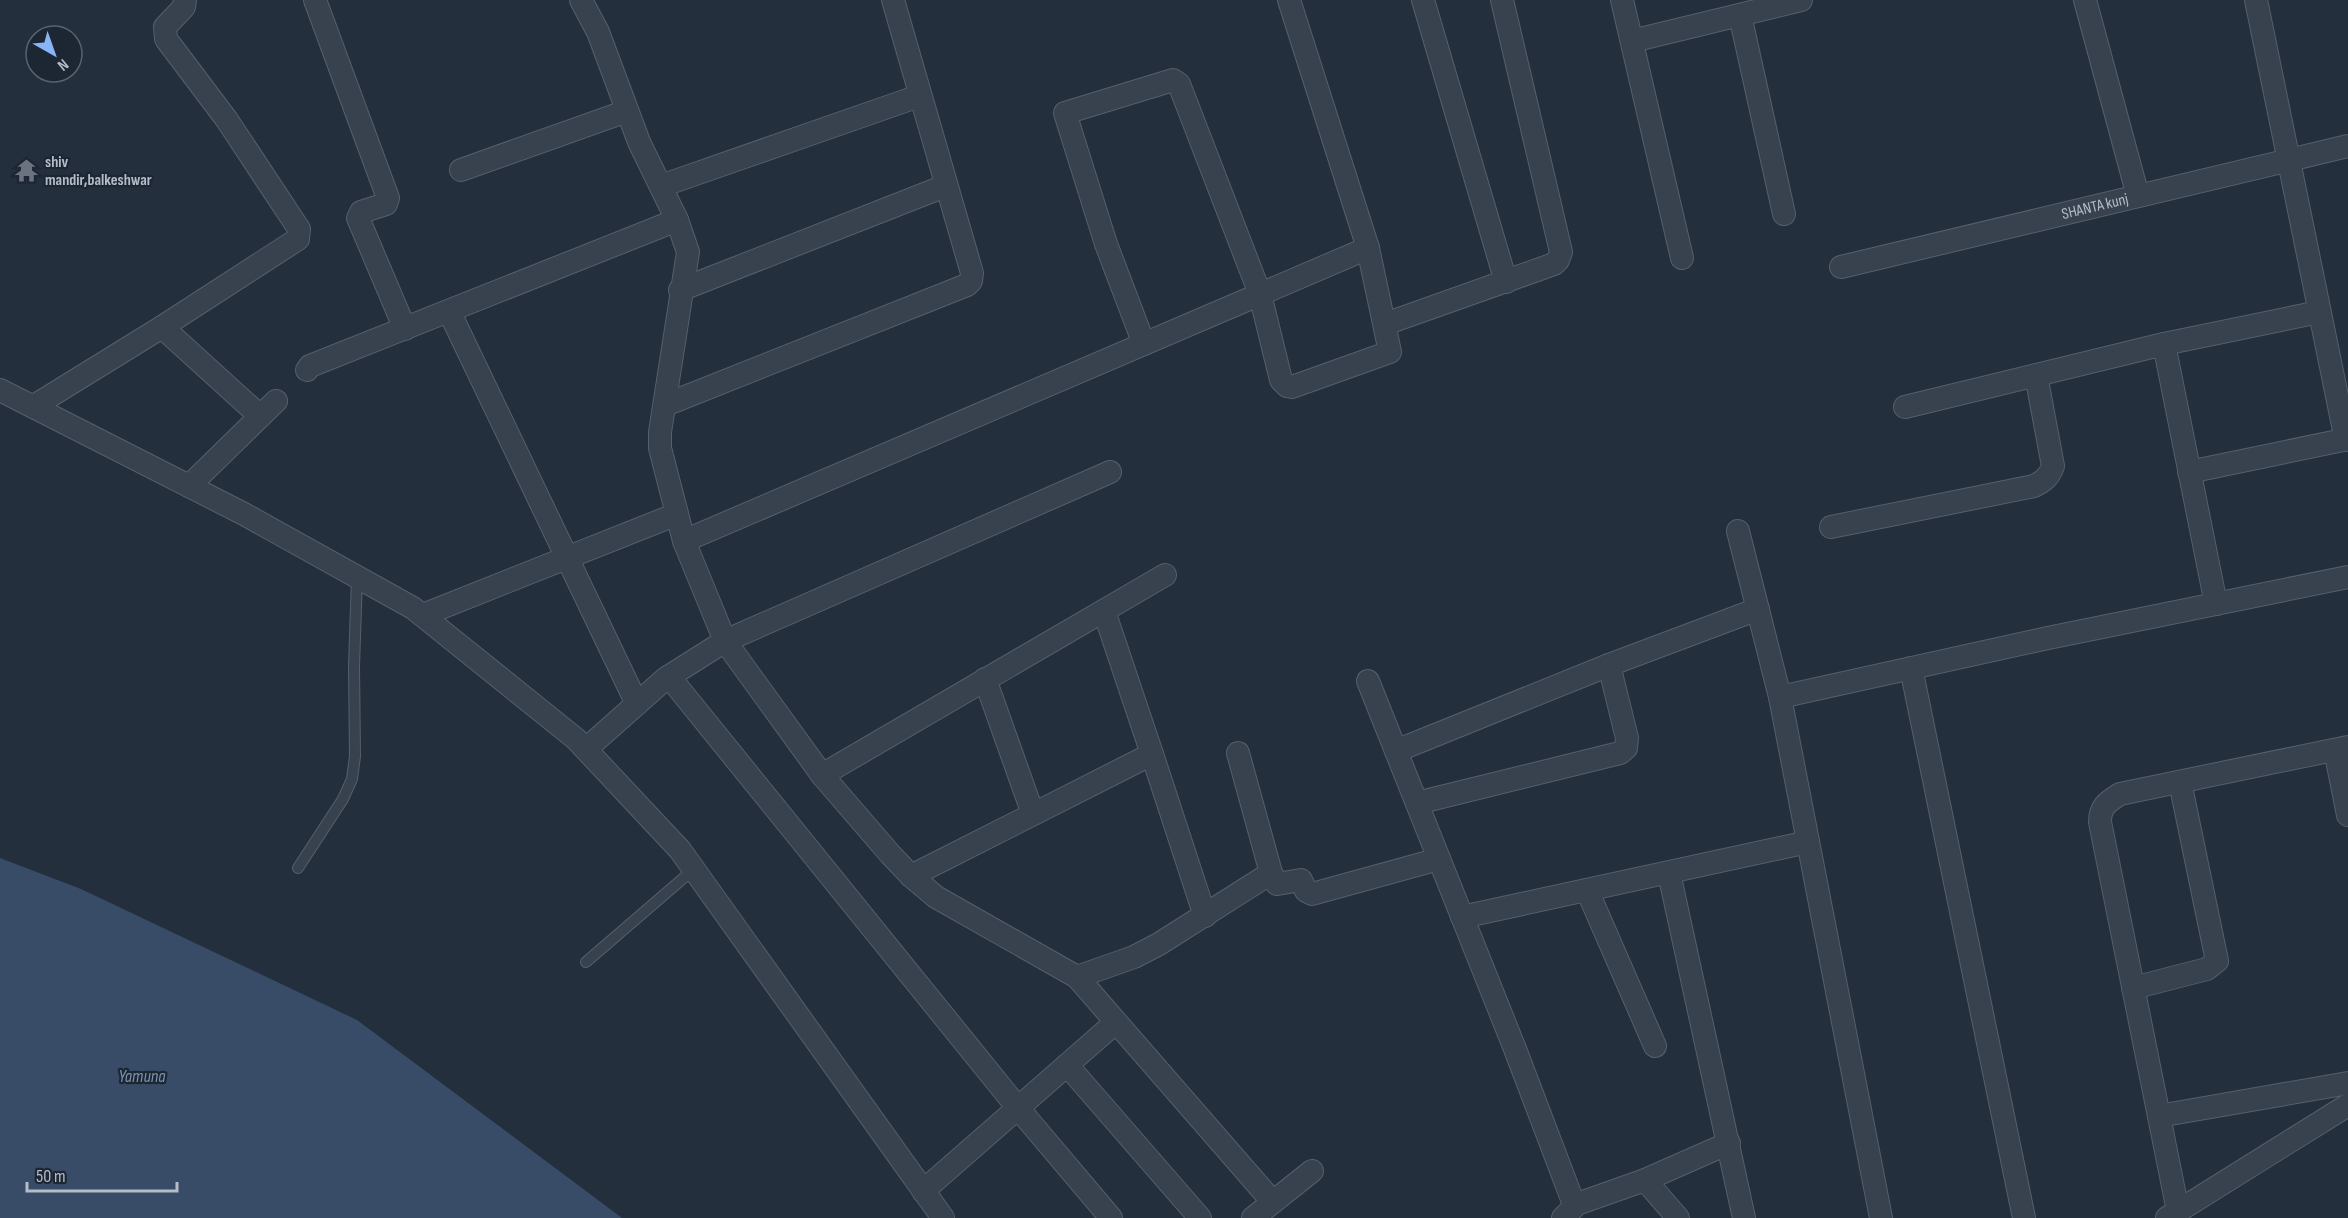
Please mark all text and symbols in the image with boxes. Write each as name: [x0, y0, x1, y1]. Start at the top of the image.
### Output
north arrow: [24, 24, 84, 84]
text: N: [53, 54, 72, 74]
place label: shiv mandir,balkeshwar: [45, 153, 152, 190]
temple icon: shiv mandir,balkeshwar: [14, 158, 40, 184]
street label: SHANTA kunj: [2060, 189, 2130, 224]
water label: Yamuna: [118, 1066, 166, 1087]
scale bar: [27, 1155, 177, 1193]
text: 50 m: [36, 1166, 66, 1187]

